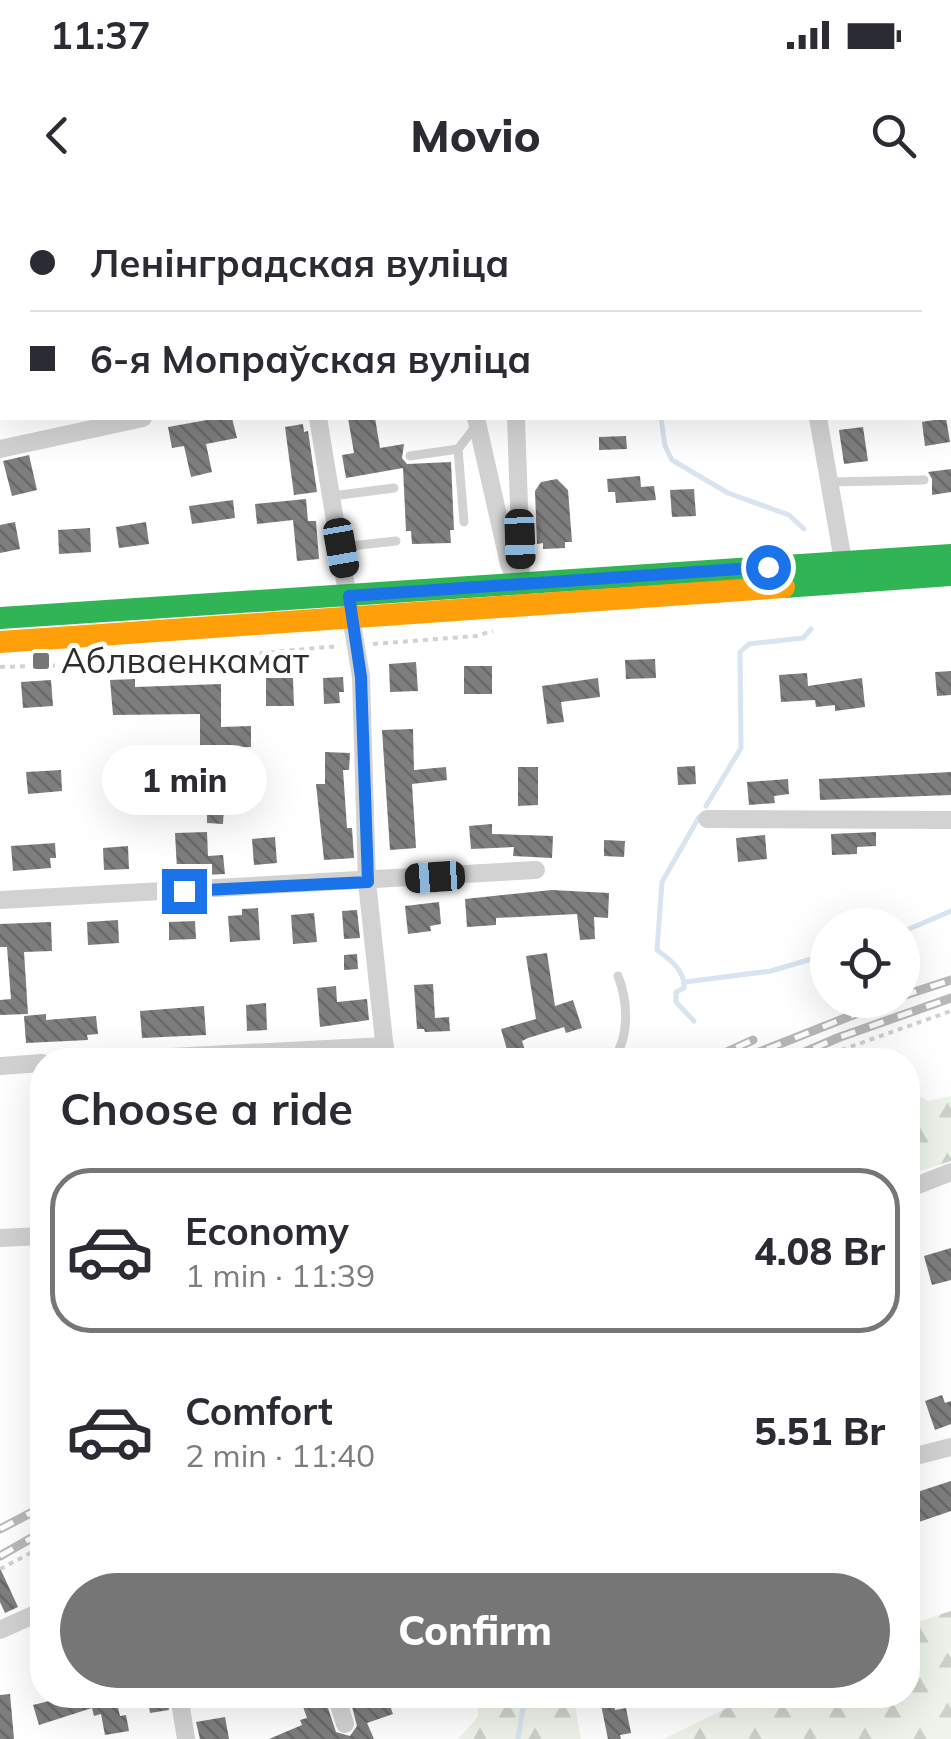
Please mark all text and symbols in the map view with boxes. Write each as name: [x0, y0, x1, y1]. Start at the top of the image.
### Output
text: 11:37: [50, 11, 151, 59]
text: Movio: [410, 107, 541, 163]
icon: back: [30, 108, 85, 163]
icon: search: [866, 108, 921, 163]
text: Ленінградская вуліца: [90, 239, 509, 287]
text: 6-я Мопраўская вуліца: [90, 335, 531, 383]
car: [504, 508, 536, 570]
car: [321, 516, 361, 580]
route start: [746, 545, 791, 590]
place label: Аблваенкамат: [61, 638, 309, 682]
marker: Аблваенкамат: [30, 650, 52, 672]
callout: 1 min: [101, 746, 266, 816]
text: 1 min: [142, 760, 227, 800]
car: [404, 860, 466, 894]
route end: [162, 869, 207, 914]
map controls: [810, 908, 920, 1018]
button: locate: [810, 908, 920, 1018]
text: Choose a ride: [60, 1080, 353, 1136]
icon: car: [65, 1206, 155, 1296]
text: Economy: [185, 1207, 349, 1255]
text: 4.08 Br: [754, 1227, 885, 1275]
text: 1 min · 11:39: [185, 1255, 375, 1295]
icon: car: [65, 1386, 155, 1476]
text: Comfort: [185, 1387, 333, 1435]
text: 5.51 Br: [754, 1407, 885, 1455]
text: 2 min · 11:40: [185, 1435, 375, 1475]
button: Confirm: [60, 1573, 890, 1688]

